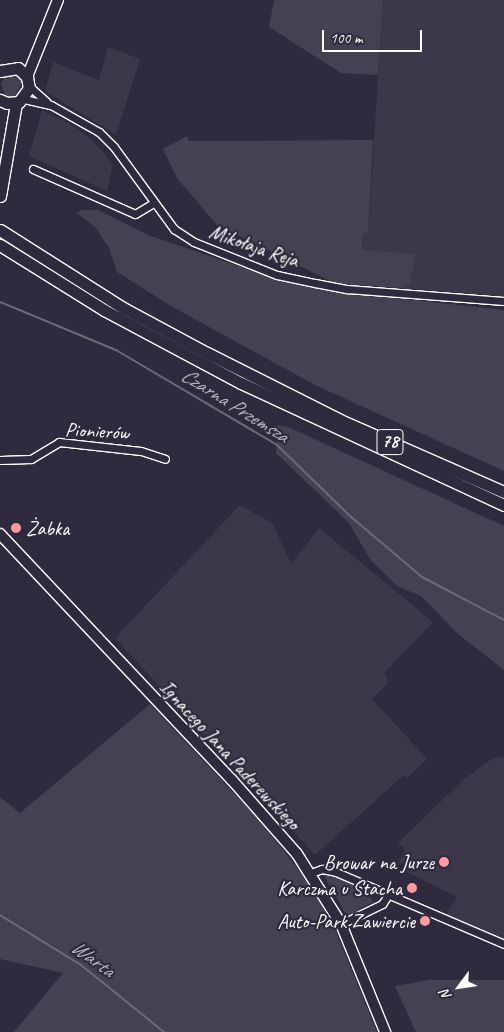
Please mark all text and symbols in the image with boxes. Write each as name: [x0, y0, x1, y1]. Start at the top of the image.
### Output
scale bar: [324, 20, 424, 52]
text: 100 m: [330, 29, 362, 48]
street label: Mikołaja Reja: [207, 220, 301, 272]
water label: Czarna Przemsza: [177, 362, 293, 448]
street label: Pionierów: [64, 417, 130, 445]
road number: 78: [376, 426, 404, 458]
place label: Żabka: [26, 516, 69, 540]
marker: Żabka: [10, 522, 22, 534]
street label: Ignacego Jana Paderewskiego: [154, 675, 306, 835]
place label: Browar na Jurze: [323, 850, 434, 874]
marker: Browar na Jurze: [438, 856, 450, 868]
place label: Karczma u Stacha: [278, 876, 402, 900]
marker: Karczma u Stacha: [406, 882, 418, 894]
place label: Auto-Park Zawiercie: [277, 909, 415, 933]
marker: Auto-Park Zawiercie: [419, 915, 431, 927]
water label: Warta: [66, 934, 120, 982]
north arrow: [434, 962, 484, 1012]
text: N: [436, 987, 455, 1003]

